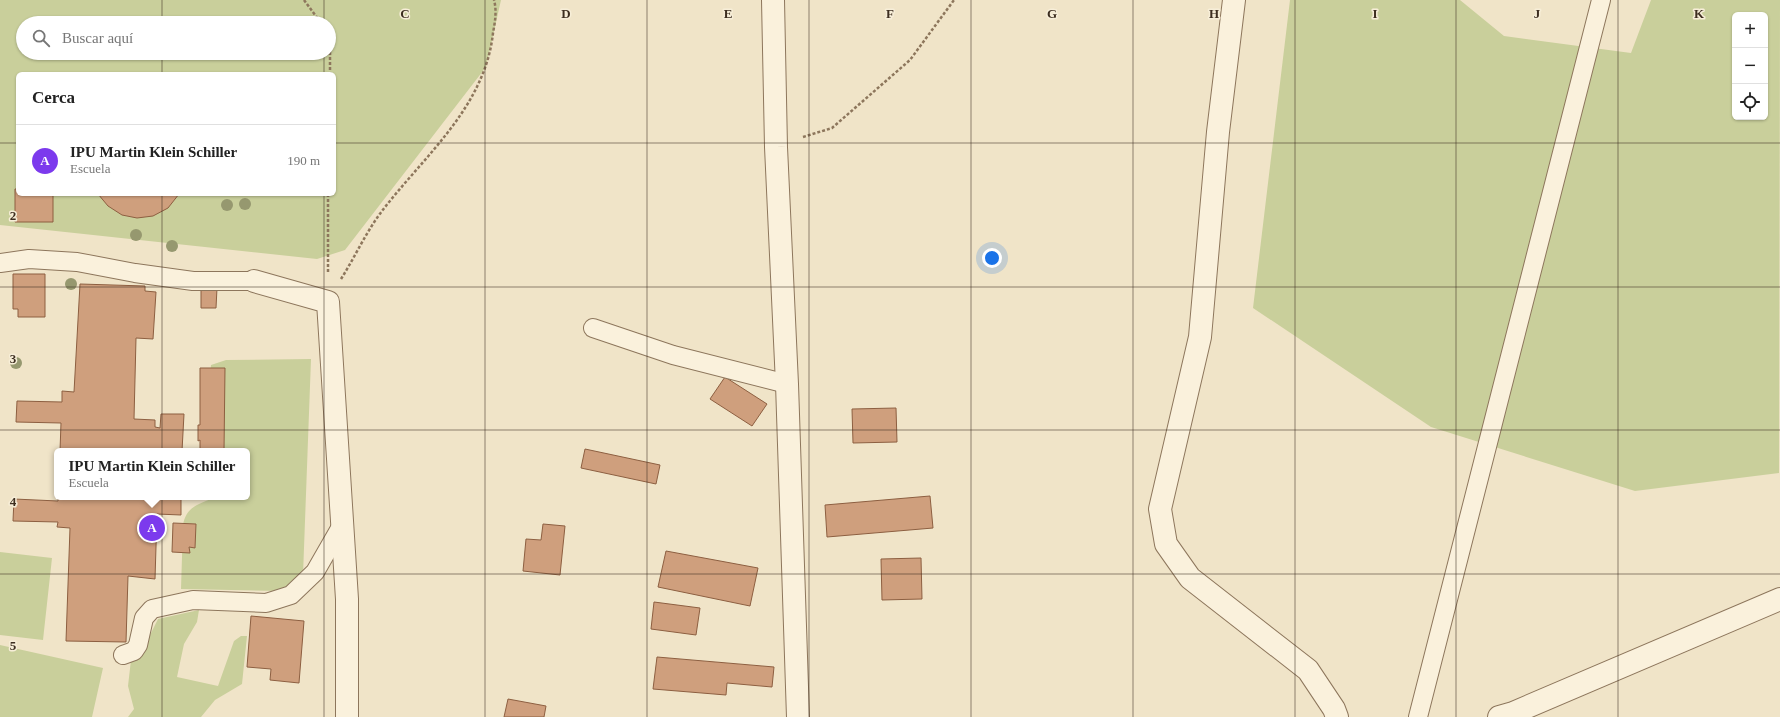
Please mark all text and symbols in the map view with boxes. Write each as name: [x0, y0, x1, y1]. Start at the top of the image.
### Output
text: C: [400, 6, 410, 21]
text: D: [561, 6, 571, 21]
text: E: [724, 6, 732, 21]
text: F: [886, 6, 894, 21]
text: G: [1047, 6, 1057, 21]
text: H: [1209, 6, 1219, 21]
text: I: [1372, 6, 1378, 21]
text: J: [1534, 6, 1541, 21]
text: K: [1694, 6, 1705, 21]
map controls: [1732, 12, 1768, 120]
button: +: [1732, 12, 1768, 48]
search box: [16, 16, 336, 60]
icon: search: [30, 27, 52, 49]
text: Buscar aquí: [62, 30, 133, 46]
button: −: [1732, 48, 1768, 84]
button: locate: [1732, 84, 1768, 120]
text: Cerca: [32, 88, 75, 107]
text: IPU Martin Klein Schiller: [70, 144, 237, 160]
text: A: [40, 153, 50, 168]
text: 190 m: [287, 153, 320, 168]
text: Escuela: [70, 161, 110, 176]
text: 2: [10, 208, 16, 223]
your location: [982, 248, 1002, 268]
text: 3: [10, 351, 17, 366]
popup: [54, 448, 250, 500]
text: IPU Martin Klein Schiller: [68, 458, 236, 474]
text: Escuela: [68, 475, 109, 490]
text: 4: [10, 494, 17, 509]
pin: A: [139, 513, 165, 543]
text: 5: [10, 638, 17, 653]

